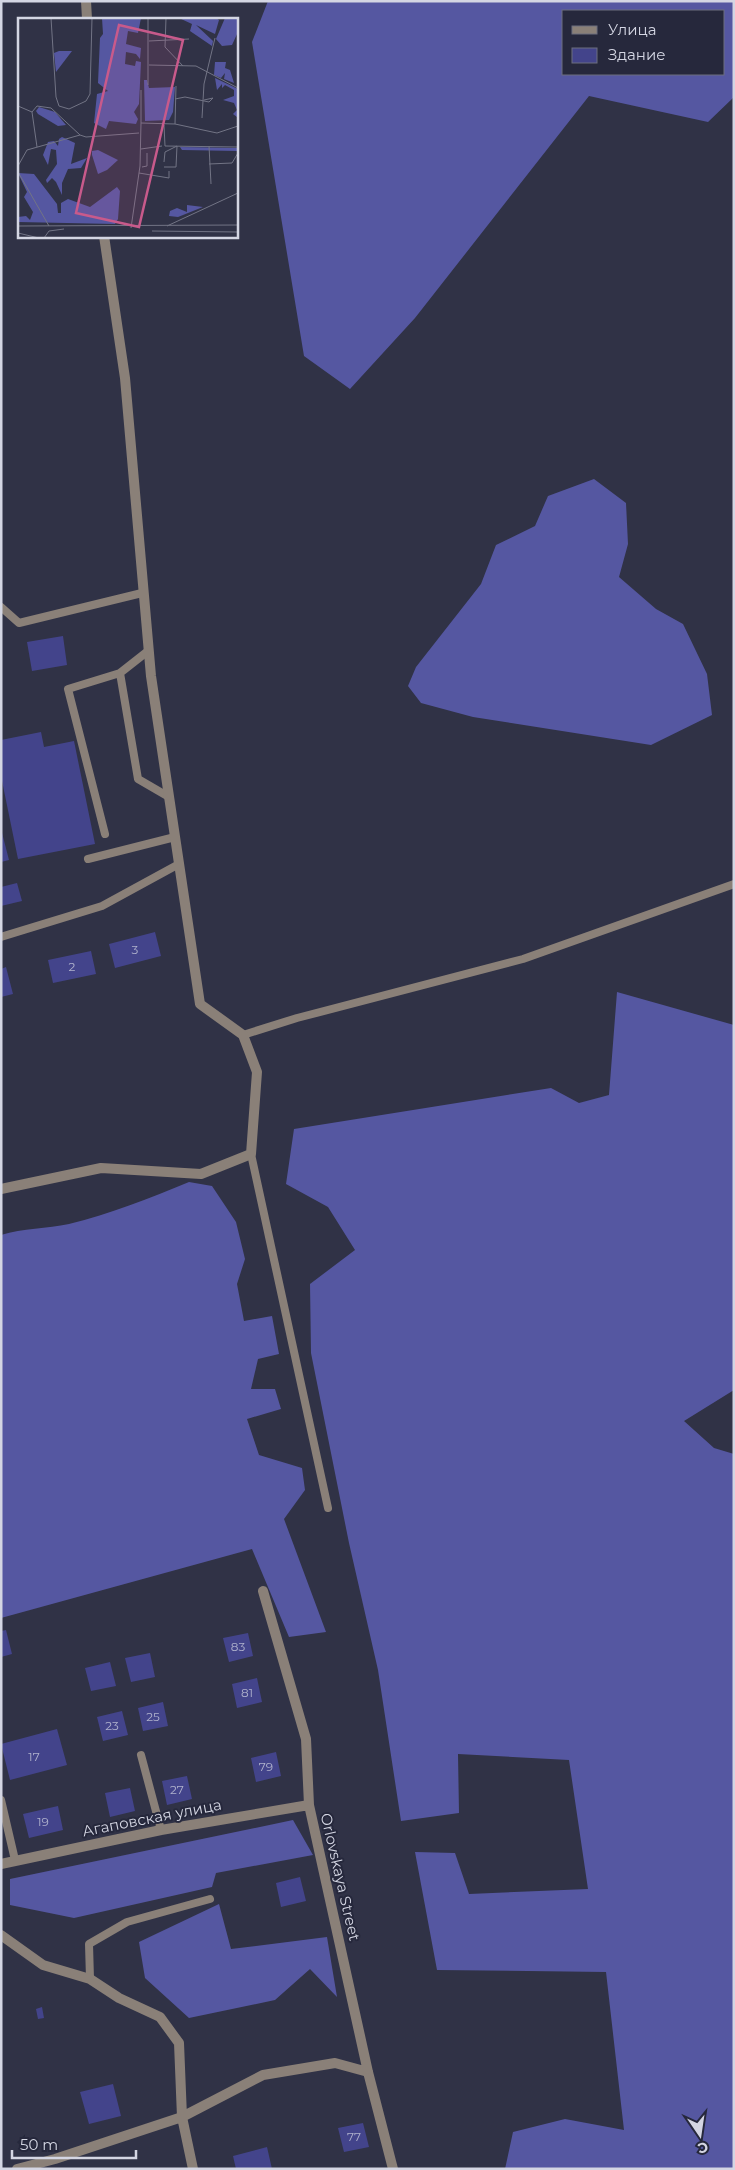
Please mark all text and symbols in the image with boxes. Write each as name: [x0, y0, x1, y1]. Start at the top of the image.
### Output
legend: [562, 10, 725, 75]
inset map: [18, 18, 238, 238]
text: Улица: [608, 20, 656, 39]
text: Здание: [608, 45, 666, 64]
house number: 3: [132, 942, 139, 957]
house number: 2: [69, 959, 76, 974]
house number: 83: [231, 1639, 245, 1654]
house number: 81: [241, 1685, 253, 1700]
house number: 25: [146, 1709, 160, 1724]
house number: 23: [105, 1718, 119, 1733]
house number: 17: [28, 1749, 40, 1764]
house number: 79: [259, 1759, 273, 1774]
house number: 27: [170, 1782, 184, 1797]
street label: Агаповская улица: [81, 1795, 223, 1840]
street label: Orlovskaya Street: [317, 1811, 364, 1943]
house number: 19: [37, 1814, 49, 1829]
north arrow: [675, 2110, 725, 2160]
scale bar: [12, 2128, 136, 2160]
house number: 77: [347, 2129, 361, 2144]
text: 50 m: [20, 2135, 58, 2154]
text: С: [696, 2138, 710, 2158]

